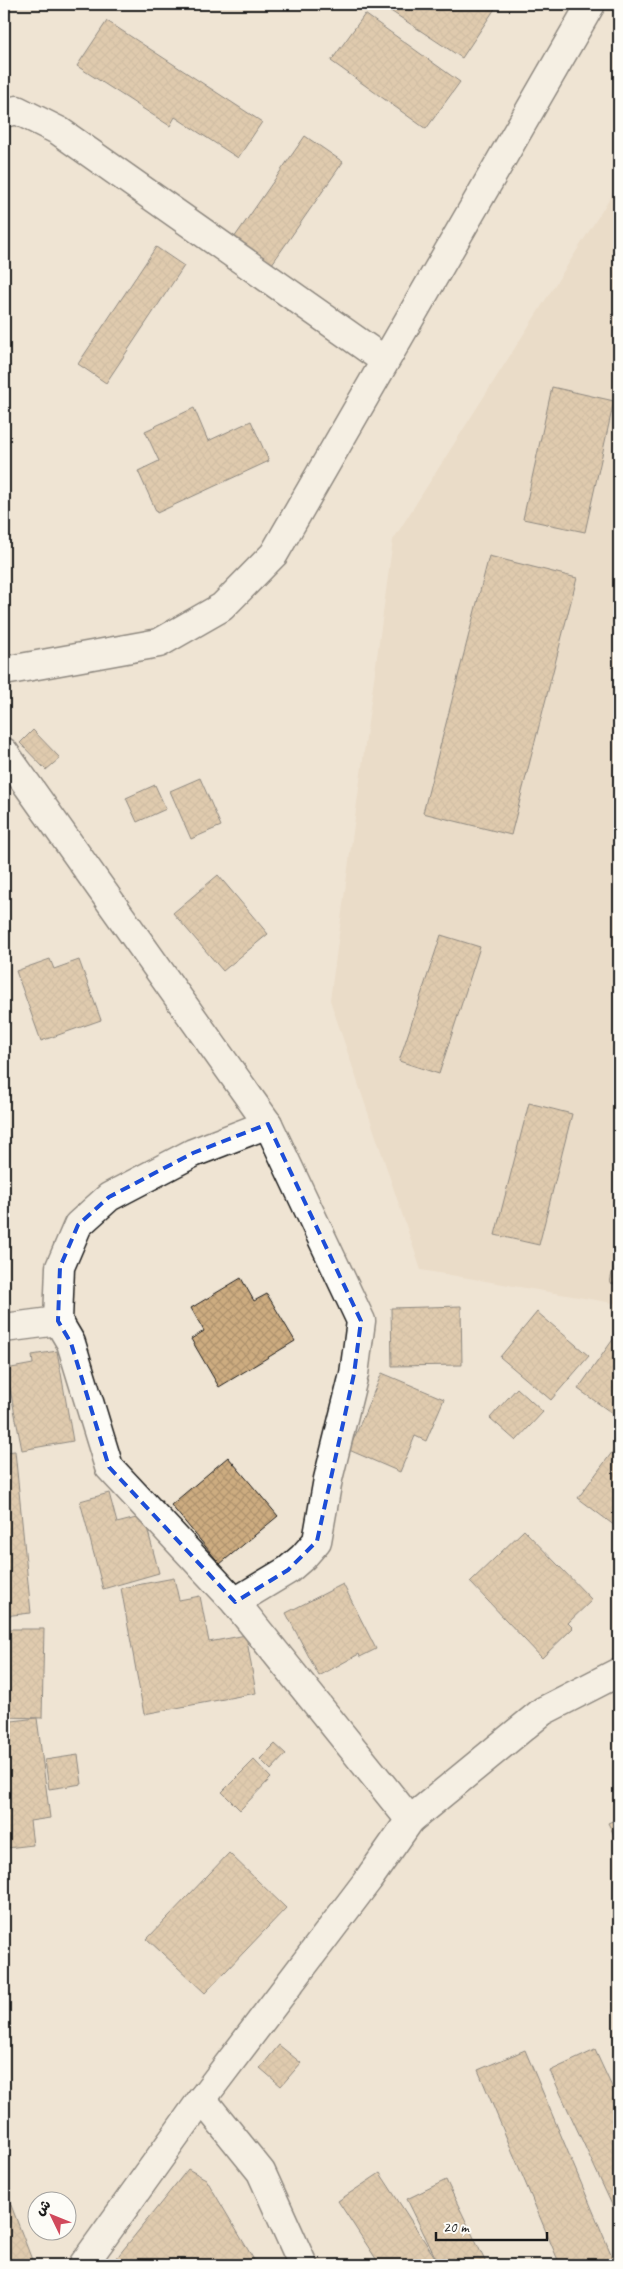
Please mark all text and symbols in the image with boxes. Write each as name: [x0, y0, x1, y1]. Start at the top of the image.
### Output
north arrow: [28, 2192, 78, 2242]
text: ش: [31, 2196, 54, 2219]
scale bar: [436, 2209, 547, 2241]
text: 20 m: [443, 2218, 470, 2237]

